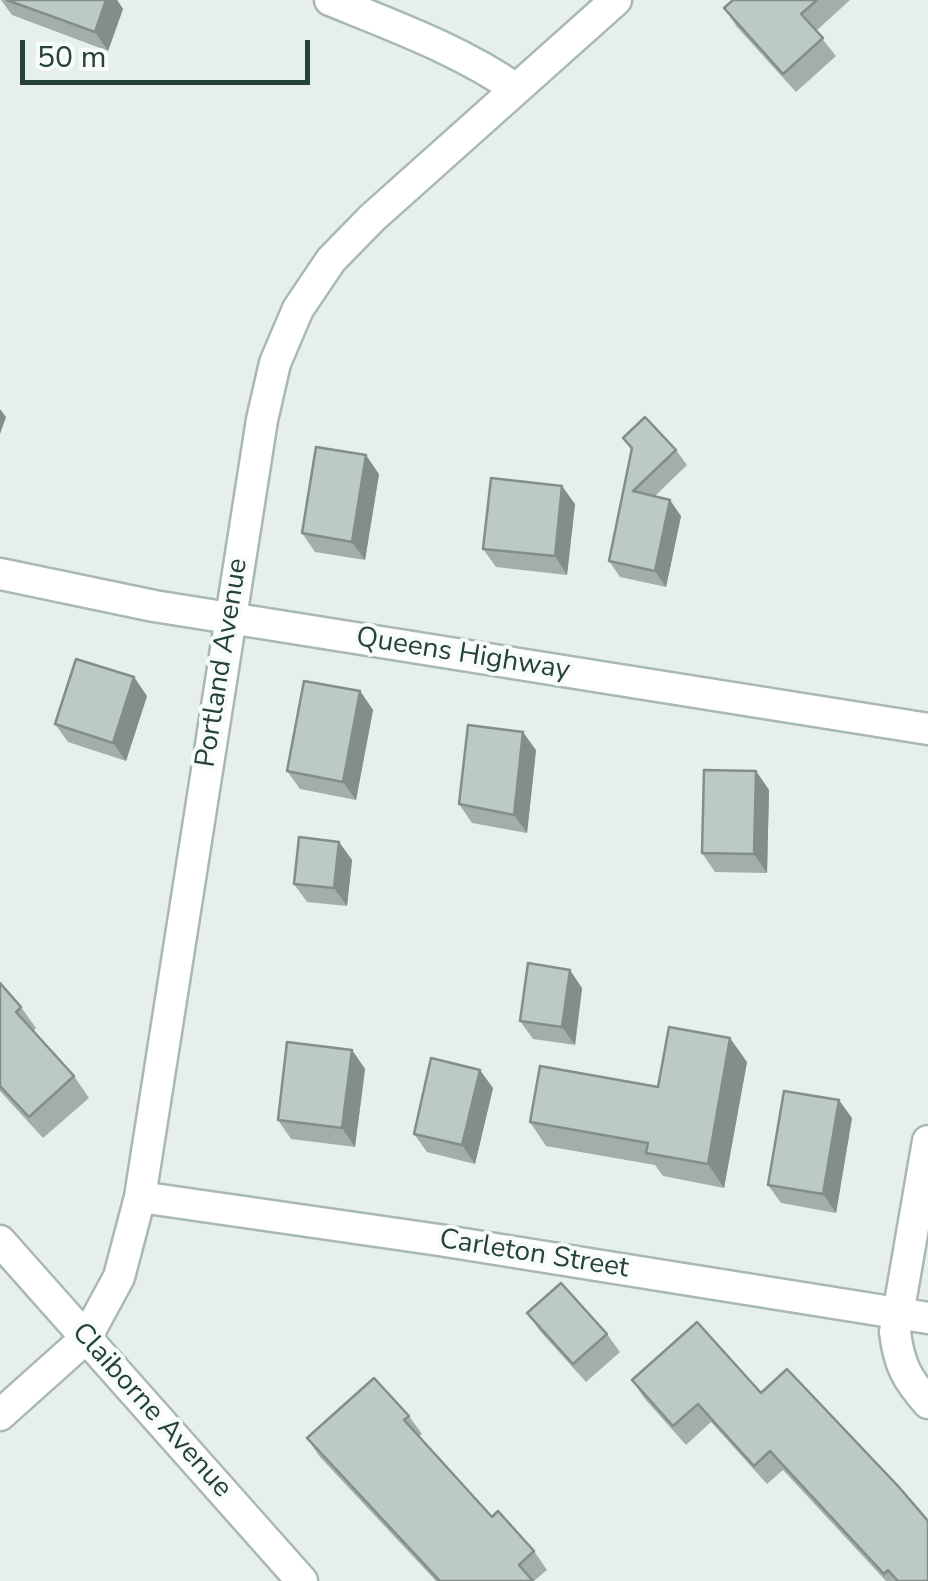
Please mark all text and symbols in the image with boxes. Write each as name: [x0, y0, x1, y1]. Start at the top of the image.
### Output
scale bar: [25, 20, 315, 82]
text: 50 m: [37, 37, 106, 78]
street label: Portland Avenue: [190, 556, 256, 770]
street label: Queens Highway: [354, 622, 572, 688]
street label: Carleton Street: [437, 1223, 631, 1287]
street label: Claiborne Avenue: [64, 1317, 238, 1505]

